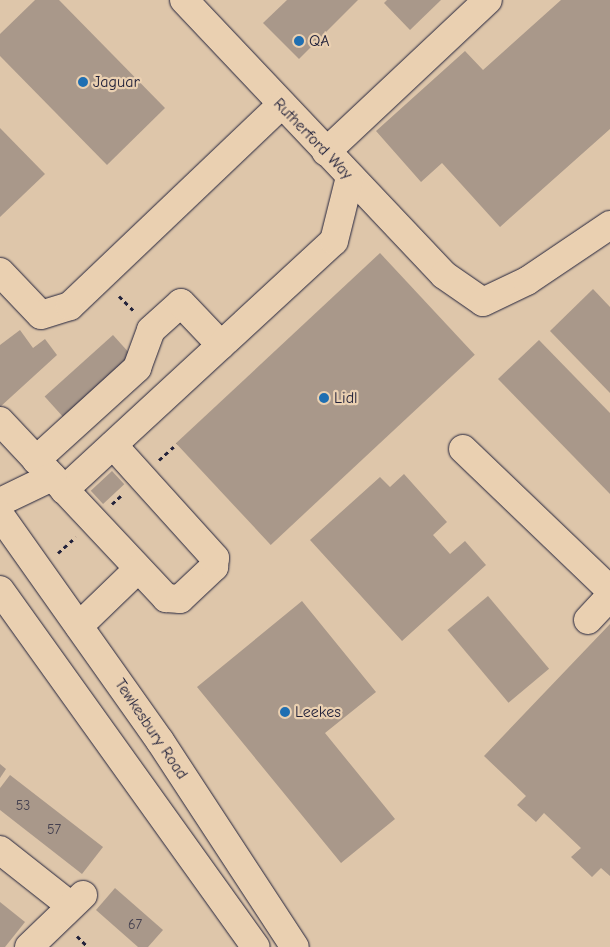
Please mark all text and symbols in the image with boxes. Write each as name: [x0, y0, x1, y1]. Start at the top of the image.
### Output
place label: QA: [309, 31, 330, 51]
marker: QA: [293, 35, 305, 47]
place label: Jaguar: [93, 72, 140, 92]
marker: Jaguar: [77, 76, 89, 88]
street label: Rutherford Way: [269, 94, 357, 184]
place label: Lidl: [334, 388, 358, 408]
marker: Lidl: [318, 392, 330, 404]
street label: Tewkesbury Road: [110, 675, 192, 783]
place label: Leekes: [295, 702, 341, 722]
marker: Leekes: [279, 706, 291, 718]
house number: 53: [16, 798, 30, 814]
house number: 57: [47, 822, 61, 838]
house number: 67: [128, 917, 142, 933]

